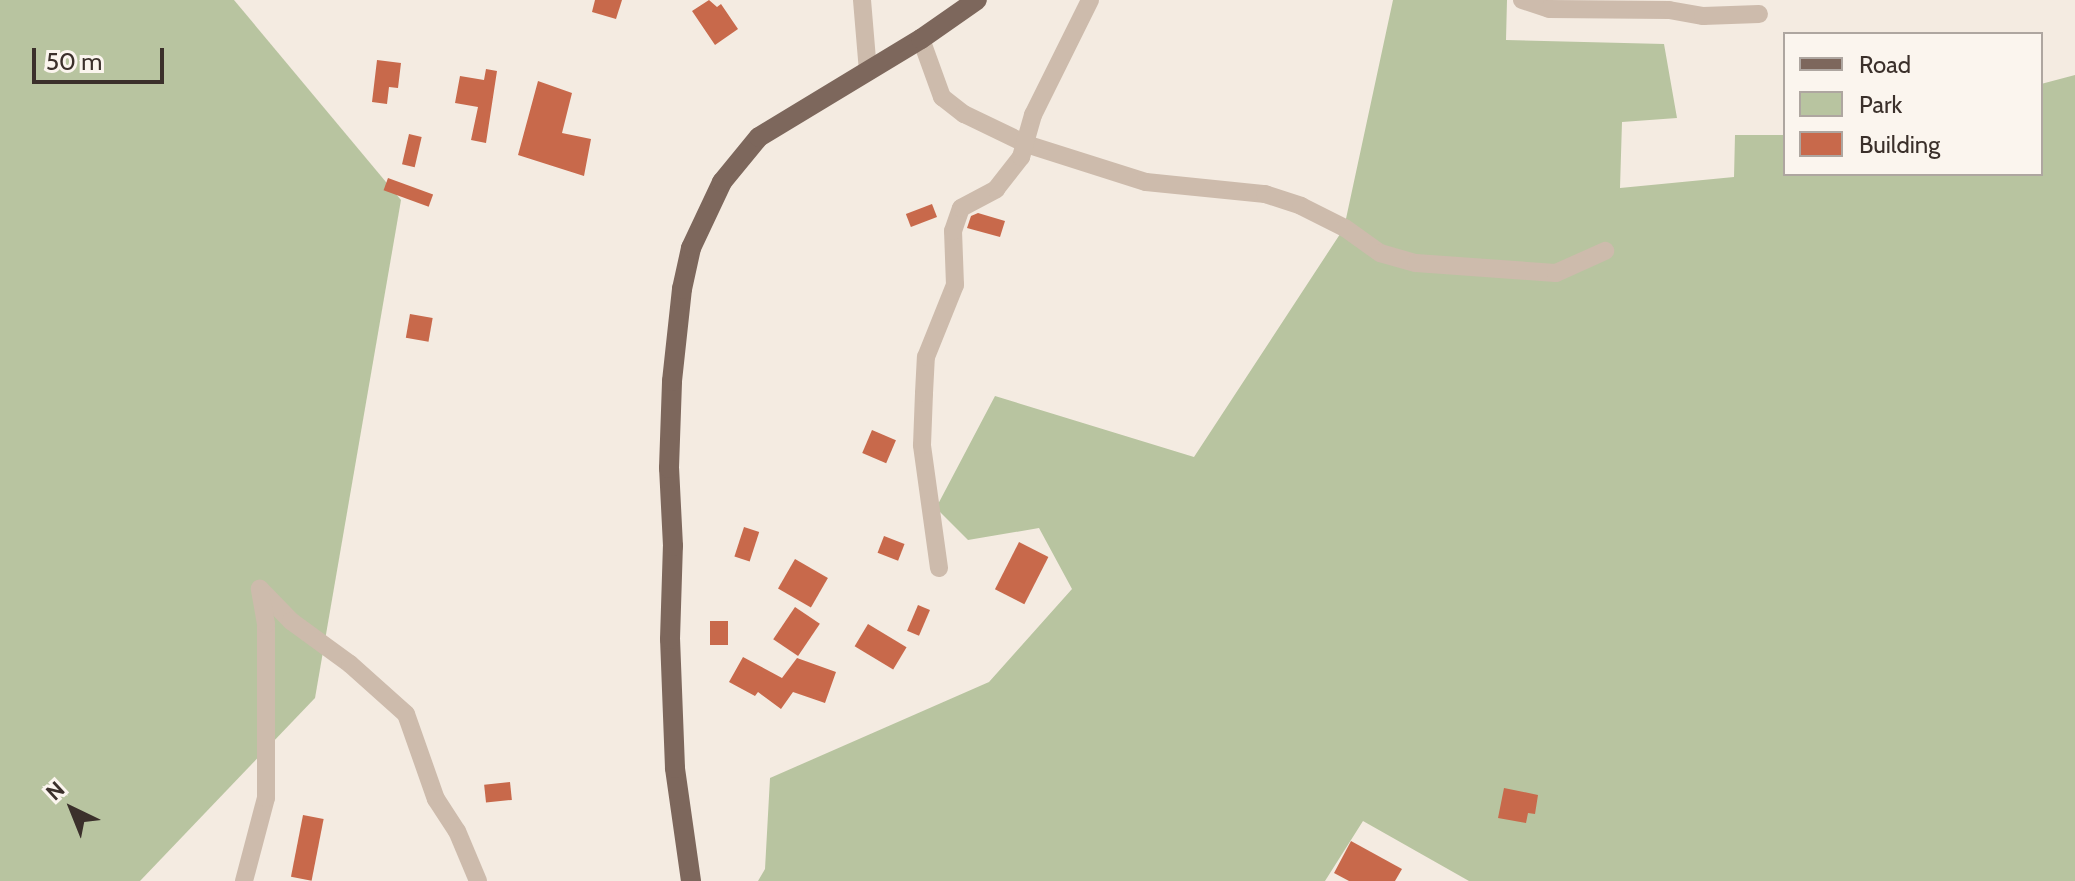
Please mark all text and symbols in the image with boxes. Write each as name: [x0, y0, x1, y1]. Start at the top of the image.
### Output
scale bar: [36, 32, 168, 82]
legend: [1783, 32, 2043, 176]
text: 50 m: [46, 47, 102, 76]
text: Road: [1859, 50, 1911, 79]
text: Park: [1859, 90, 1902, 119]
text: Building: [1859, 130, 1940, 159]
north arrow: [32, 769, 112, 849]
text: N: [40, 776, 70, 806]

